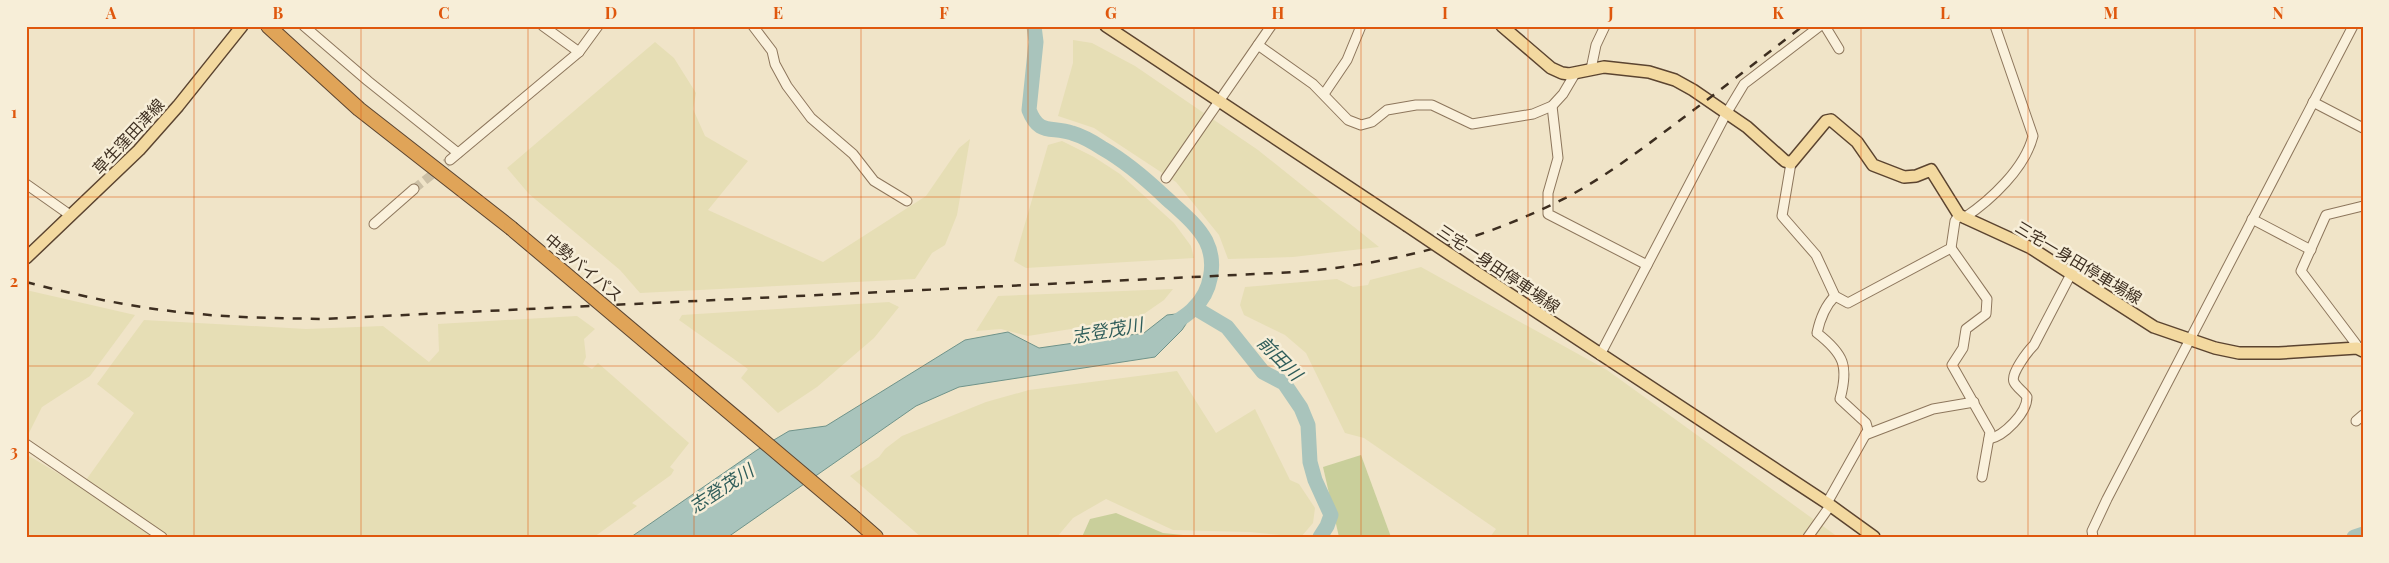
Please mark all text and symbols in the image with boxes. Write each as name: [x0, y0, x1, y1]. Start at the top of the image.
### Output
text: A: [105, 2, 117, 23]
text: B: [273, 2, 284, 23]
text: C: [438, 2, 450, 23]
text: D: [605, 2, 617, 23]
text: E: [773, 2, 783, 23]
text: F: [939, 2, 949, 23]
text: G: [1105, 2, 1117, 23]
text: H: [1272, 2, 1285, 23]
text: I: [1442, 2, 1448, 23]
text: J: [1607, 2, 1614, 23]
text: K: [1772, 2, 1784, 23]
text: L: [1940, 2, 1950, 23]
text: M: [2104, 2, 2119, 23]
text: N: [2272, 2, 2284, 23]
street label: 草生窪田津線: [88, 94, 168, 178]
text: 1: [11, 101, 17, 122]
street label: 三宅一身田停車場線: [2012, 216, 2146, 308]
street label: 三宅一身田停車場線: [1433, 219, 1565, 317]
street label: 中勢バイパス: [541, 228, 627, 306]
text: 2: [10, 270, 18, 291]
water label: 志登茂川: [1069, 312, 1147, 348]
water label: 前田川: [1252, 330, 1309, 387]
text: 3: [10, 440, 18, 461]
water label: 志登茂川: [684, 457, 759, 518]

